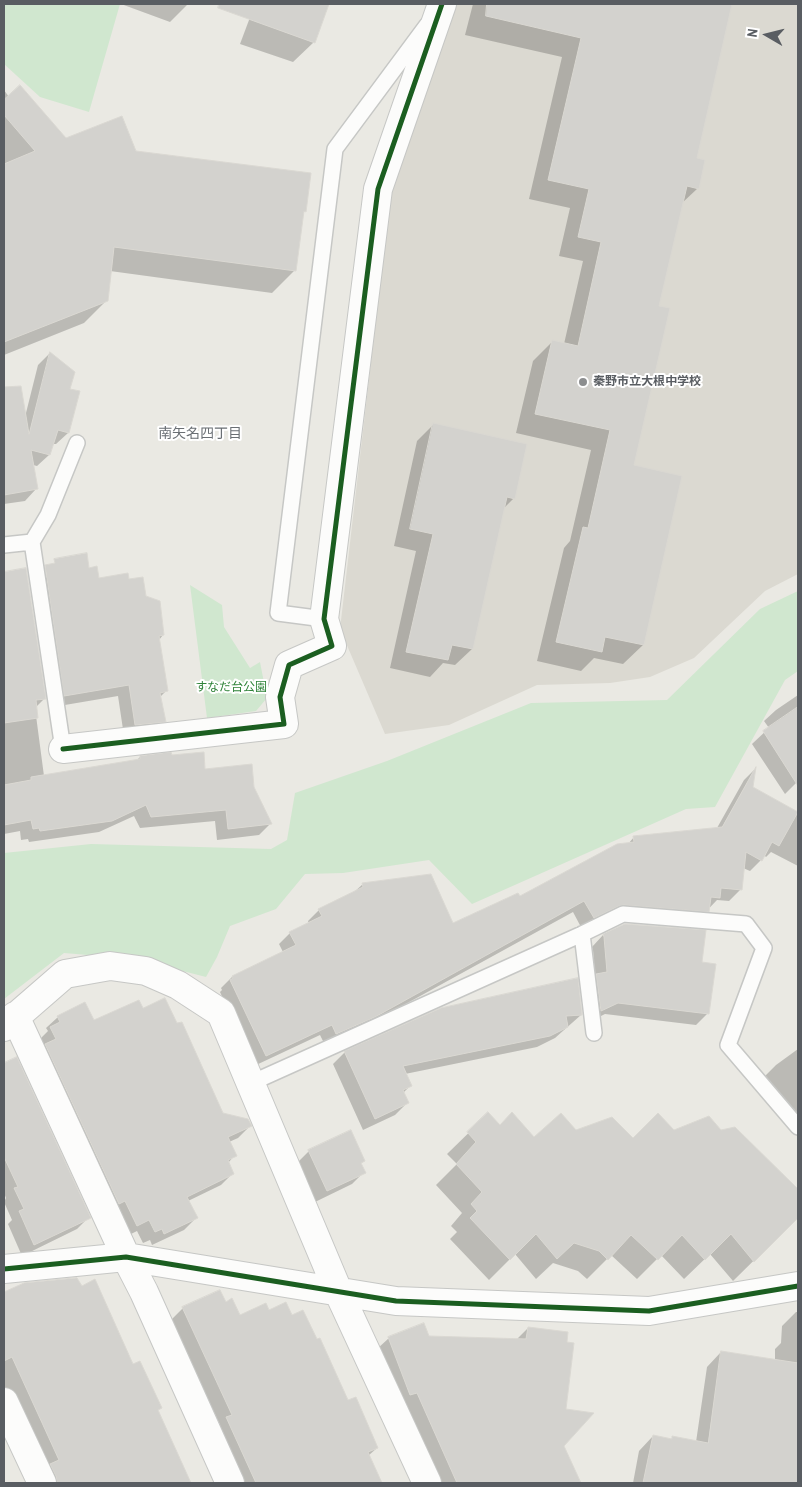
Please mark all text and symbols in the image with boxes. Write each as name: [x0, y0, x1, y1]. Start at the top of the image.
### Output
north arrow: [742, 10, 792, 60]
text: N: [743, 28, 762, 38]
place label: 秦野市立大根中学校: [593, 375, 701, 389]
marker: 秦野市立大根中学校: [577, 376, 589, 388]
district label: 南矢名四丁目: [158, 426, 242, 442]
park label: すなだ台公園: [195, 681, 267, 695]

